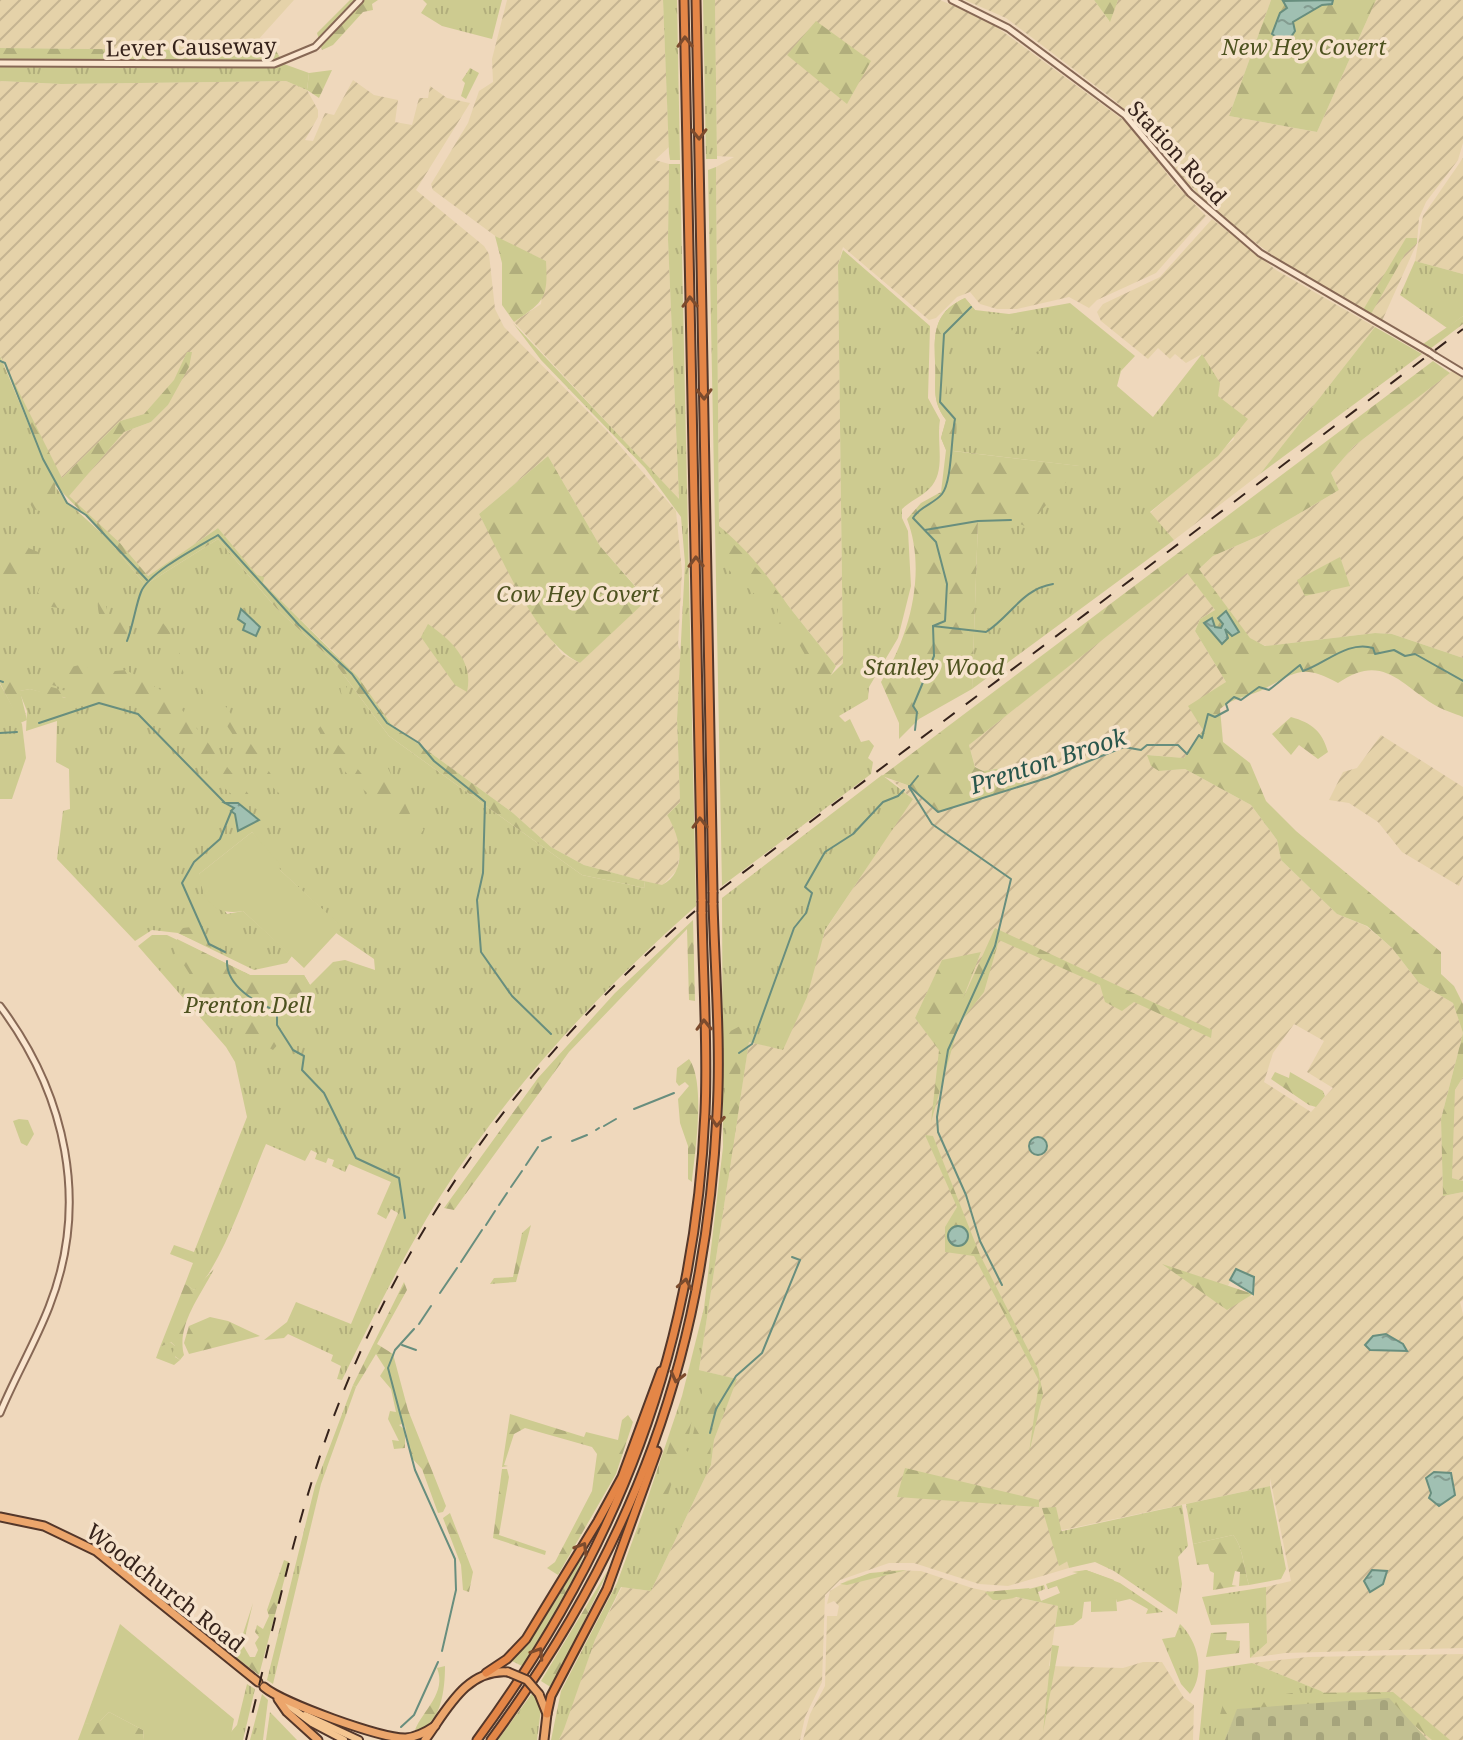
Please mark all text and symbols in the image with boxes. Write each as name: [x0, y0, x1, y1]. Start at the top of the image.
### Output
street label: Lever Causeway: [105, 30, 277, 62]
park label: New Hey Covert: [1221, 31, 1387, 61]
one-way arrow: [676, 35, 694, 48]
street label: Station Road: [1122, 93, 1234, 211]
one-way arrow: [690, 128, 707, 141]
one-way arrow: [682, 295, 699, 308]
one-way arrow: [696, 388, 713, 401]
one-way arrow: [687, 555, 704, 568]
park label: Cow Hey Covert: [496, 578, 661, 608]
park label: Stanley Wood: [864, 651, 1005, 681]
water label: Prenton Brook: [965, 719, 1132, 801]
one-way arrow: [692, 816, 709, 829]
park label: Prenton Dell: [183, 989, 312, 1019]
one-way arrow: [696, 1018, 713, 1031]
one-way arrow: [708, 1115, 725, 1128]
one-way arrow: [676, 1278, 693, 1291]
one-way arrow: [669, 1370, 686, 1384]
street label: Woodchurch Road: [81, 1516, 252, 1659]
one-way arrow: [572, 1542, 588, 1557]
one-way arrow: [528, 1647, 543, 1662]

